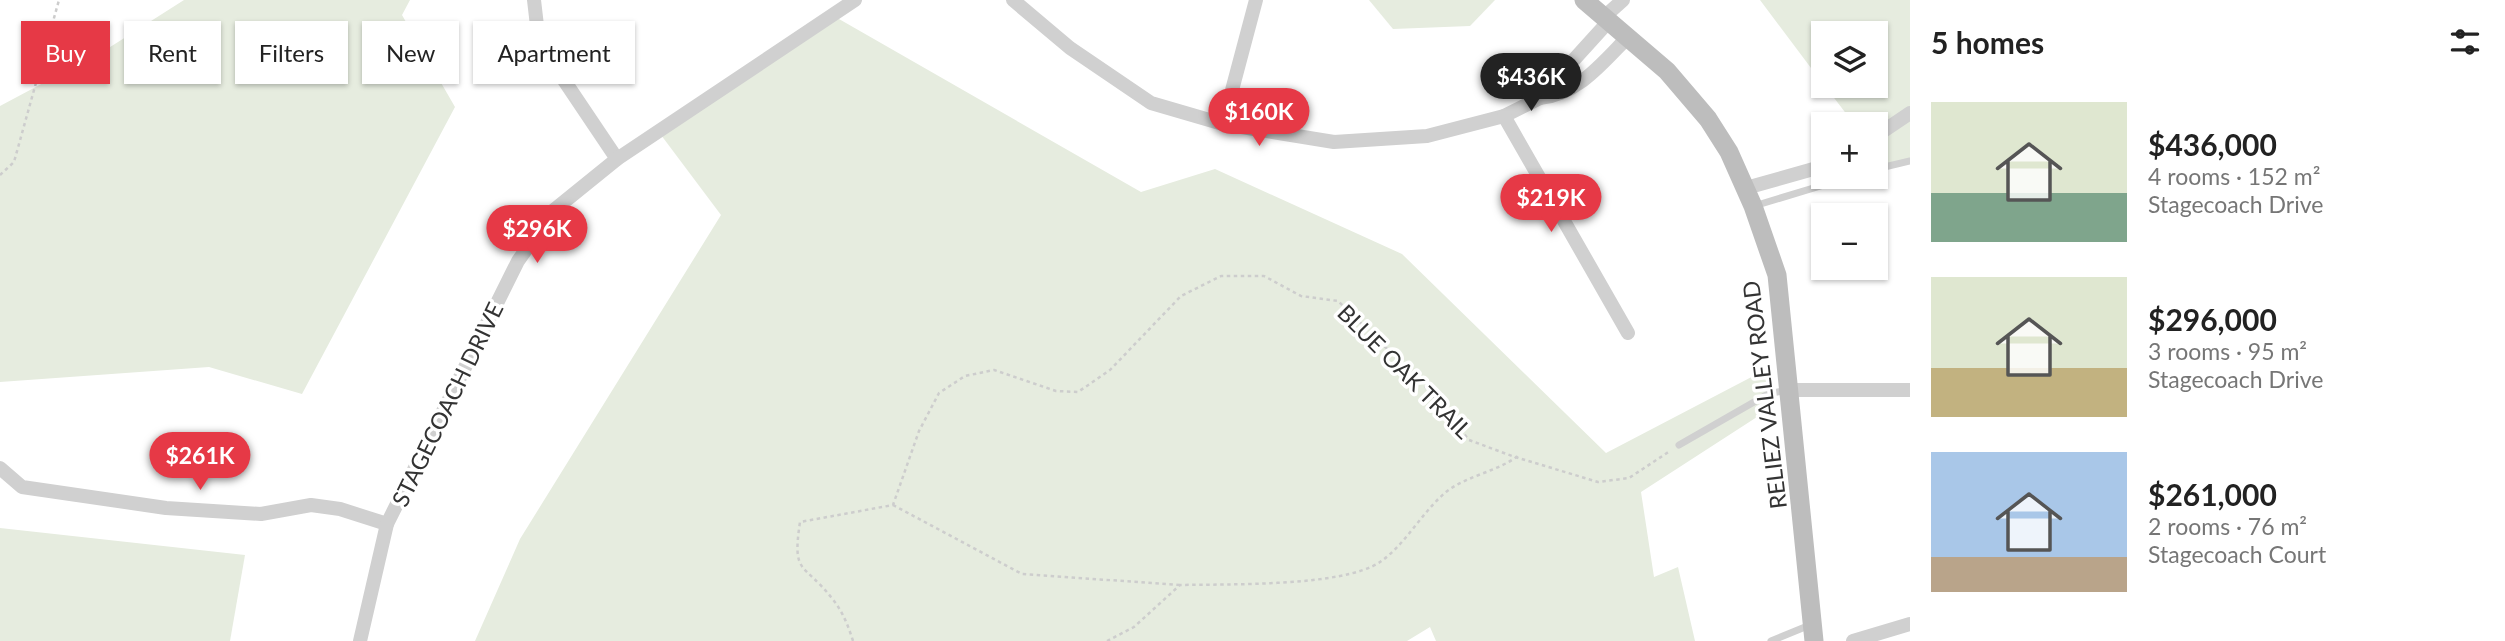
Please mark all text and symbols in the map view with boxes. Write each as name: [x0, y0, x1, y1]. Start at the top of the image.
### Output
chip: Buy: [21, 21, 110, 84]
chip: Rent: [124, 21, 221, 84]
chip: Filters: [235, 21, 348, 84]
chip: New: [362, 21, 459, 84]
chip: Apartment: [473, 21, 635, 84]
map controls: [1811, 21, 1888, 280]
button: layers: [1811, 21, 1888, 98]
icon: filters: [2446, 23, 2484, 61]
text: 5 homes: [1931, 24, 2044, 60]
pin: $436K: [1482, 54, 1580, 113]
text: $436K: [1496, 62, 1566, 90]
pin: $160K: [1210, 88, 1308, 148]
text: $160K: [1224, 97, 1294, 125]
button: +: [1811, 112, 1888, 189]
text: $436,000: [2148, 126, 2277, 162]
icon: home: [1987, 130, 2071, 214]
text: 4 rooms · 152 m²: [2148, 162, 2320, 190]
pin: $219K: [1502, 174, 1600, 234]
text: $219K: [1516, 183, 1586, 211]
text: Stagecoach Drive: [2148, 190, 2323, 218]
button: −: [1811, 203, 1888, 280]
pin: $296K: [488, 205, 586, 265]
text: $296K: [502, 214, 572, 242]
street label: RELIEZ VALLEY ROAD: [1736, 279, 1792, 511]
street label: STAGECOACH DRIVE: [385, 297, 509, 511]
street label: BLUE OAK TRAIL: [1332, 298, 1478, 444]
text: $296,000: [2148, 301, 2277, 337]
icon: home: [1987, 305, 2071, 389]
text: 3 rooms · 95 m²: [2148, 337, 2307, 365]
text: Stagecoach Drive: [2148, 365, 2323, 393]
pin: $261K: [151, 433, 249, 492]
text: $261K: [165, 441, 235, 469]
text: $261,000: [2148, 476, 2277, 512]
icon: home: [1987, 480, 2071, 564]
text: 2 rooms · 76 m²: [2148, 512, 2307, 540]
text: Stagecoach Court: [2148, 540, 2326, 568]

